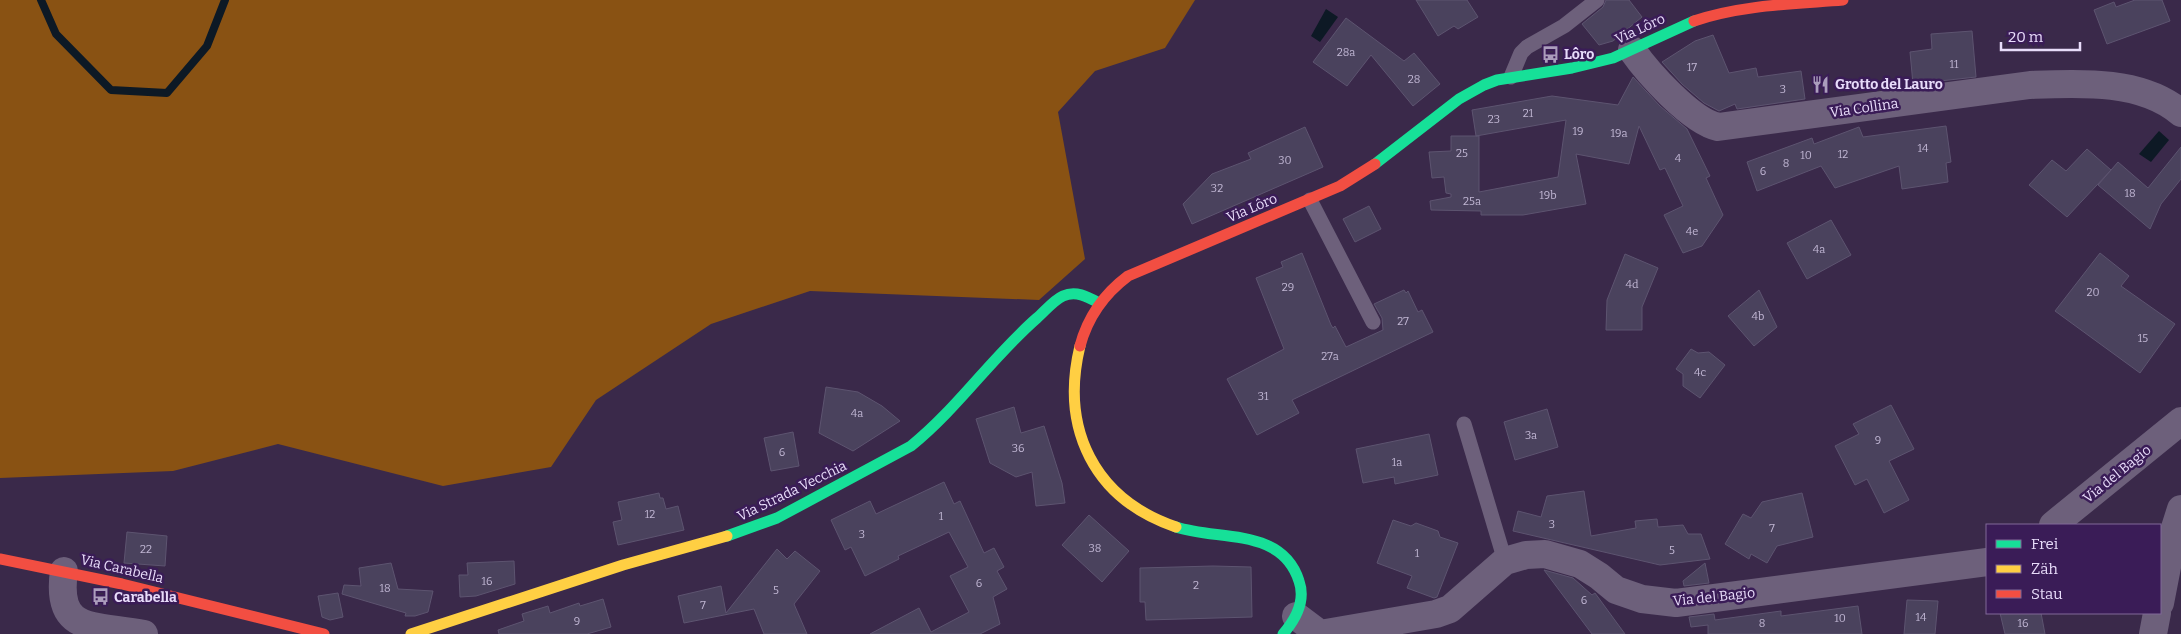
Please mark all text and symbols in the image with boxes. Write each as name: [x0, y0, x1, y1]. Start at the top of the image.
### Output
street label: Via Lôro: [1612, 10, 1668, 48]
scale bar: [2001, 20, 2080, 52]
text: 20 m: [2008, 28, 2044, 46]
bus stop icon: Lôro: [1540, 44, 1560, 64]
house number: 28a: [1337, 46, 1355, 59]
place label: Lôro: [1564, 46, 1594, 63]
house number: 11: [1950, 58, 1959, 71]
house number: 17: [1687, 61, 1697, 74]
house number: 28: [1408, 73, 1420, 86]
restaurant icon: Grotto del Lauro: [1811, 74, 1831, 94]
place label: Grotto del Lauro: [1835, 76, 1943, 93]
house number: 3: [1780, 83, 1786, 96]
street label: Via Collina: [1829, 95, 1900, 121]
house number: 21: [1523, 107, 1534, 120]
house number: 23: [1488, 113, 1500, 126]
house number: 19: [1573, 125, 1583, 138]
house number: 19a: [1611, 127, 1627, 140]
house number: 14: [1918, 142, 1929, 155]
house number: 25: [1456, 147, 1468, 160]
house number: 12: [1838, 148, 1848, 161]
house number: 10: [1800, 149, 1812, 162]
house number: 4: [1675, 152, 1682, 165]
house number: 30: [1278, 154, 1292, 167]
house number: 8: [1783, 157, 1789, 170]
house number: 6: [1760, 165, 1766, 178]
house number: 32: [1211, 182, 1223, 195]
house number: 18: [2124, 187, 2136, 200]
house number: 19b: [1539, 189, 1557, 202]
street label: Via Lôro: [1224, 190, 1280, 226]
house number: 25a: [1463, 195, 1481, 208]
house number: 4e: [1686, 225, 1698, 238]
house number: 4a: [1813, 243, 1825, 256]
house number: 4d: [1626, 278, 1639, 291]
house number: 29: [1282, 281, 1294, 294]
house number: 20: [2086, 286, 2100, 299]
house number: 4b: [1752, 310, 1764, 323]
house number: 27: [1397, 315, 1409, 328]
house number: 15: [2138, 332, 2148, 345]
house number: 27a: [1321, 350, 1339, 363]
house number: 4c: [1694, 366, 1706, 379]
house number: 31: [1258, 390, 1269, 403]
house number: 4a: [851, 407, 863, 420]
house number: 3a: [1525, 429, 1537, 442]
house number: 9: [1875, 434, 1881, 447]
street label: Via del Bagio: [2080, 441, 2154, 507]
house number: 36: [1012, 442, 1024, 455]
house number: 6: [779, 446, 785, 459]
house number: 1a: [1392, 456, 1402, 469]
street label: Via Strada Vecchia: [735, 457, 850, 525]
house number: 12: [645, 508, 655, 521]
house number: 1: [939, 510, 944, 523]
house number: 3: [1549, 518, 1555, 531]
house number: 7: [1769, 522, 1775, 535]
legend: [1986, 524, 2161, 614]
house number: 3: [859, 528, 865, 541]
text: Frei: [2031, 535, 2059, 553]
house number: 38: [1089, 542, 1101, 555]
house number: 22: [140, 543, 152, 556]
house number: 5: [1669, 544, 1675, 557]
house number: 1: [1415, 547, 1420, 560]
street label: Via Carabella: [79, 551, 165, 587]
text: Zäh: [2031, 560, 2058, 578]
house number: 16: [482, 575, 492, 588]
house number: 6: [976, 577, 982, 590]
house number: 2: [1193, 579, 1199, 592]
house number: 18: [379, 582, 391, 595]
house number: 5: [773, 584, 779, 597]
street label: Via del Bagio: [1672, 584, 1756, 610]
text: Stau: [2031, 585, 2063, 603]
bus stop icon: Carabella: [90, 587, 110, 607]
place label: Carabella: [114, 589, 177, 606]
house number: 6: [1581, 594, 1587, 607]
house number: 7: [700, 599, 706, 612]
house number: 14: [1916, 611, 1927, 624]
house number: 10: [1834, 612, 1846, 625]
house number: 9: [574, 615, 580, 628]
house number: 8: [1759, 617, 1765, 630]
house number: 16: [2018, 617, 2028, 630]

